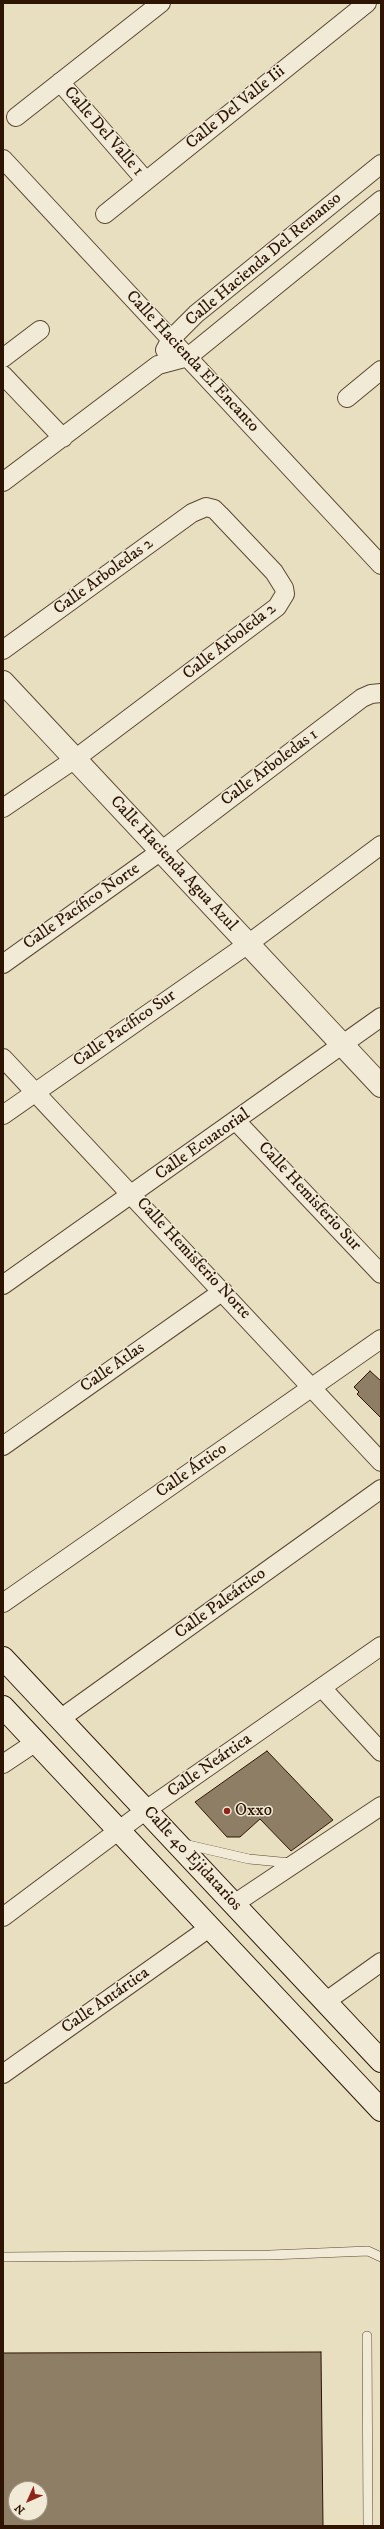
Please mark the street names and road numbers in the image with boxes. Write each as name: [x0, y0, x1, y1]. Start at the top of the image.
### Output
street label: Calle Del Valle Iii: [182, 62, 290, 154]
street label: Calle Del Valle 1: [59, 83, 147, 181]
street label: Calle Hacienda Del Remanso: [182, 189, 346, 331]
street label: Calle Hacienda El Encanto: [121, 287, 263, 437]
street label: Calle Arboledas 2: [50, 534, 158, 620]
street label: Calle Arboleda 2: [179, 599, 281, 685]
street label: Calle Arboledas 1: [218, 725, 322, 811]
street label: Calle Hacienda Agua Azul: [105, 792, 241, 936]
street label: Calle Pacífico Norte: [20, 859, 144, 955]
street label: Calle Pacífico Sur: [70, 986, 180, 1072]
street label: Calle Ecuatorial: [152, 1105, 254, 1185]
street label: Calle Hemisferio Sur: [253, 1138, 365, 1256]
street label: Calle Hemisferio Norte: [131, 1194, 255, 1324]
street label: Calle Atlas: [77, 1339, 149, 1397]
street label: Calle Ártico: [153, 1439, 231, 1503]
street label: Calle Paleártico: [172, 1564, 270, 1644]
street label: Calle Neártica: [164, 1730, 256, 1802]
street label: Calle 40 Ejidatarios: [138, 1803, 246, 1915]
street label: Calle Antártica: [58, 1963, 154, 2039]

